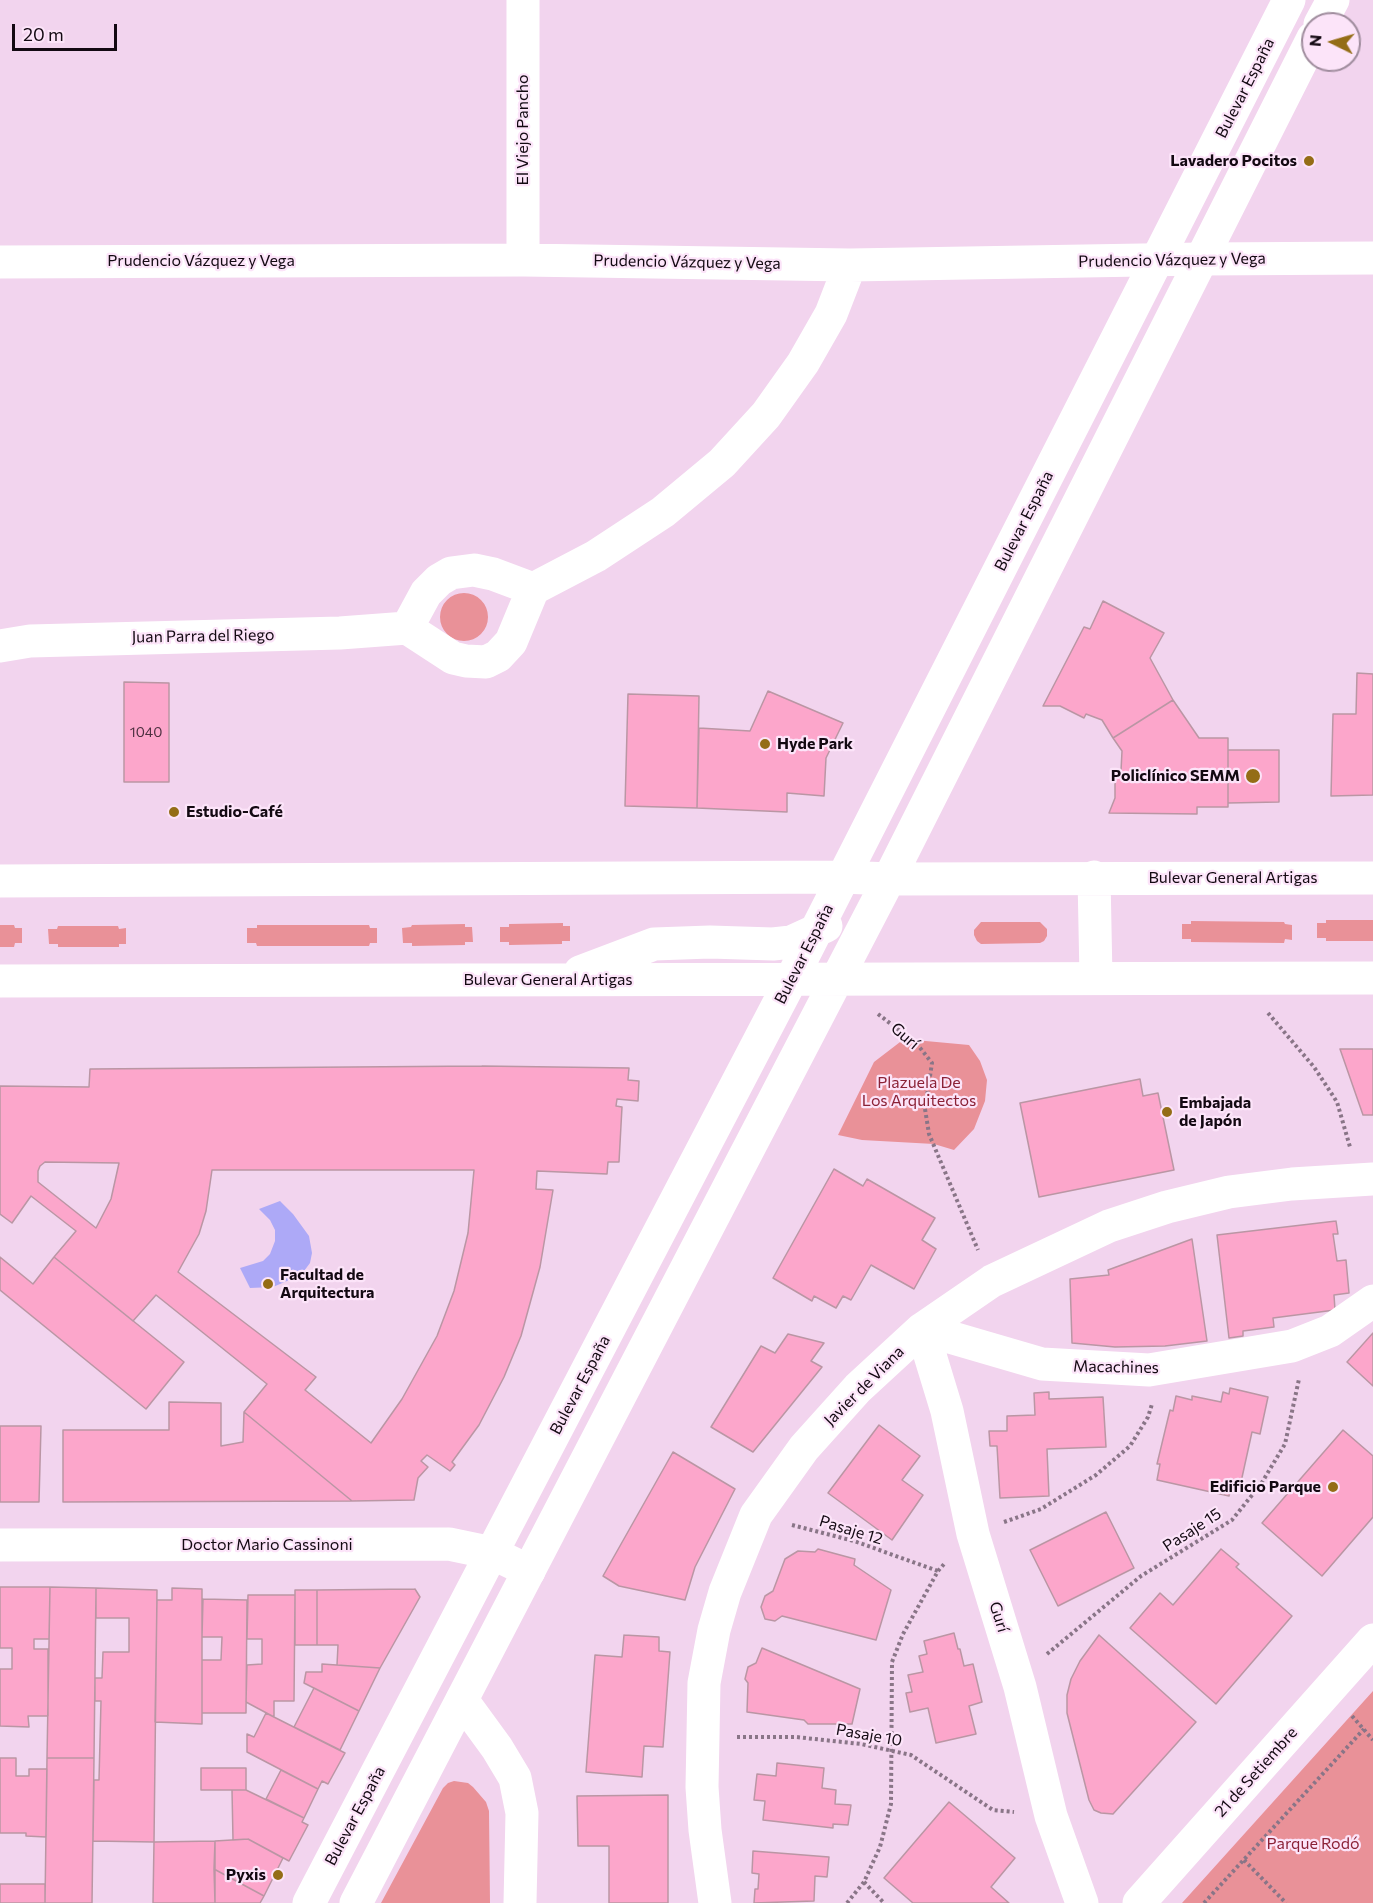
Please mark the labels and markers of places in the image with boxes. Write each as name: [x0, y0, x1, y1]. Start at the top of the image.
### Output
place label: Lavadero Pocitos: [1170, 151, 1297, 171]
marker: Lavadero Pocitos: [1302, 154, 1316, 168]
place label: Hyde Park: [777, 734, 853, 754]
marker: Hyde Park: [758, 737, 772, 751]
place label: Policlínico SEMM: [1111, 766, 1240, 786]
marker: Policlínico SEMM: [1244, 767, 1262, 785]
place label: Estudio-Café: [186, 802, 283, 822]
marker: Estudio-Café: [167, 805, 181, 819]
place label: Embajada de Japón: [1179, 1093, 1251, 1131]
marker: Embajada de Japón: [1160, 1105, 1174, 1119]
place label: Facultad de Arquitectura: [280, 1265, 375, 1303]
marker: Facultad de Arquitectura: [261, 1277, 275, 1291]
place label: Edificio Parque: [1210, 1477, 1321, 1497]
marker: Edificio Parque: [1326, 1480, 1340, 1494]
place label: Pyxis: [226, 1865, 266, 1885]
marker: Pyxis: [271, 1868, 285, 1882]

